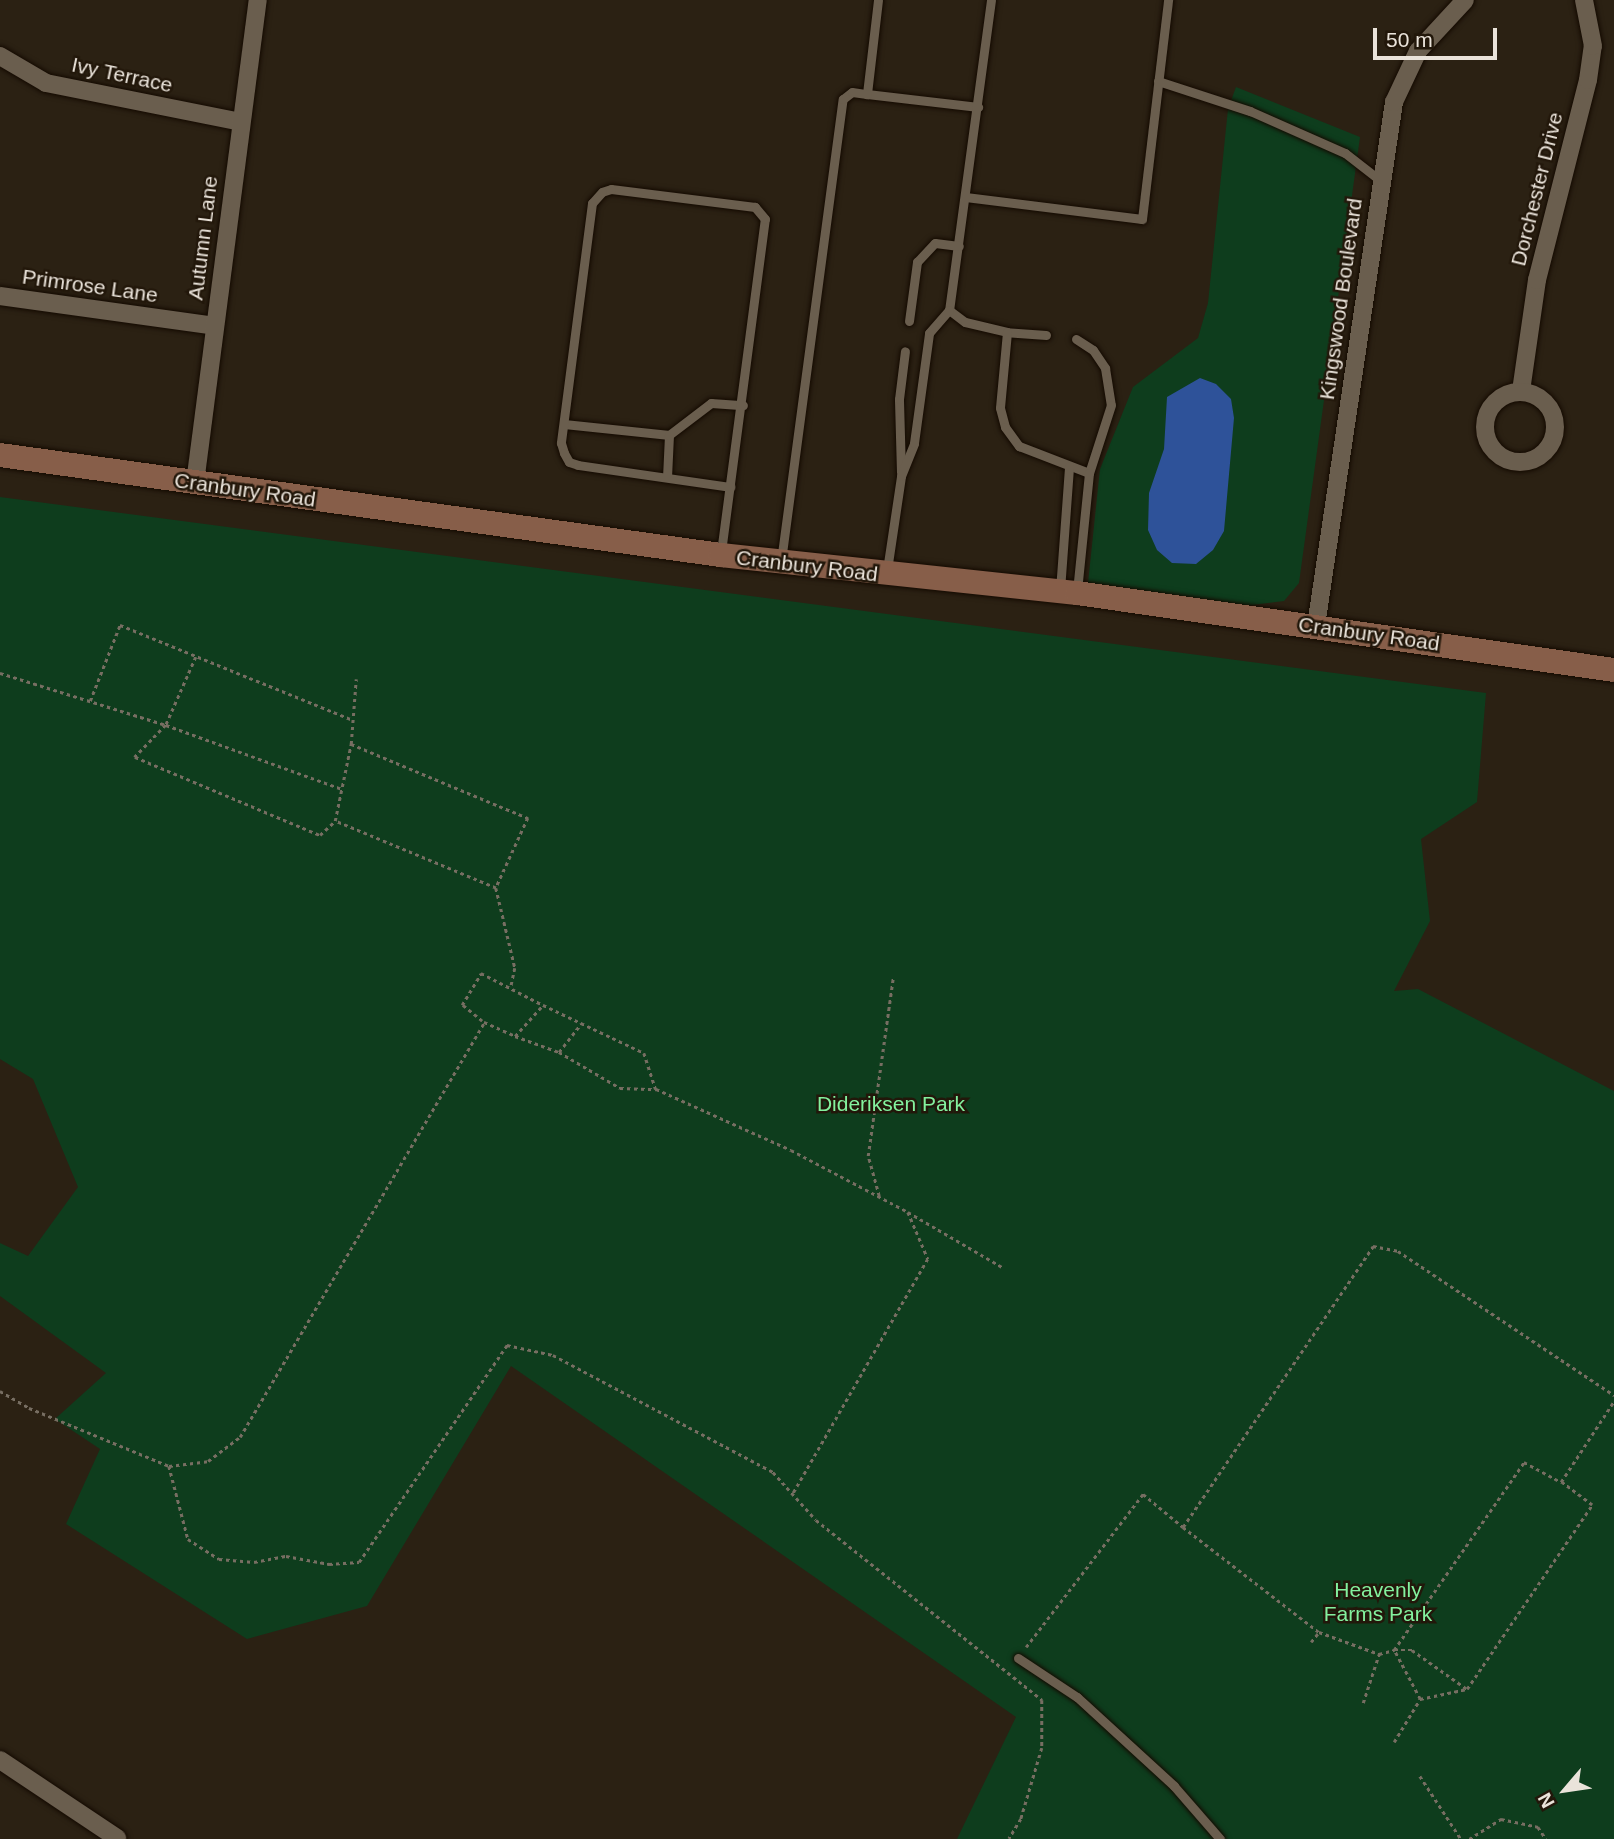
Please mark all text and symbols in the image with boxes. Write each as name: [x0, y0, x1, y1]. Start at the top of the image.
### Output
scale bar: [1376, 14, 1500, 58]
text: 50 m: [1386, 28, 1433, 51]
street label: Ivy Terrace: [69, 52, 175, 98]
street label: Dorchester Drive: [1506, 110, 1568, 268]
street label: Autumn Lane: [183, 174, 223, 302]
street label: Kingswood Boulevard: [1314, 197, 1368, 401]
street label: Primrose Lane: [21, 264, 159, 308]
street label: Cranbury Road: [173, 468, 317, 512]
street label: Cranbury Road: [735, 545, 879, 587]
street label: Cranbury Road: [1297, 612, 1441, 656]
park label: Dideriksen Park: [817, 1091, 965, 1117]
park label: Heavenly Farms Park: [1324, 1577, 1432, 1627]
north arrow: [1530, 1755, 1600, 1825]
text: N: [1534, 1789, 1559, 1812]

